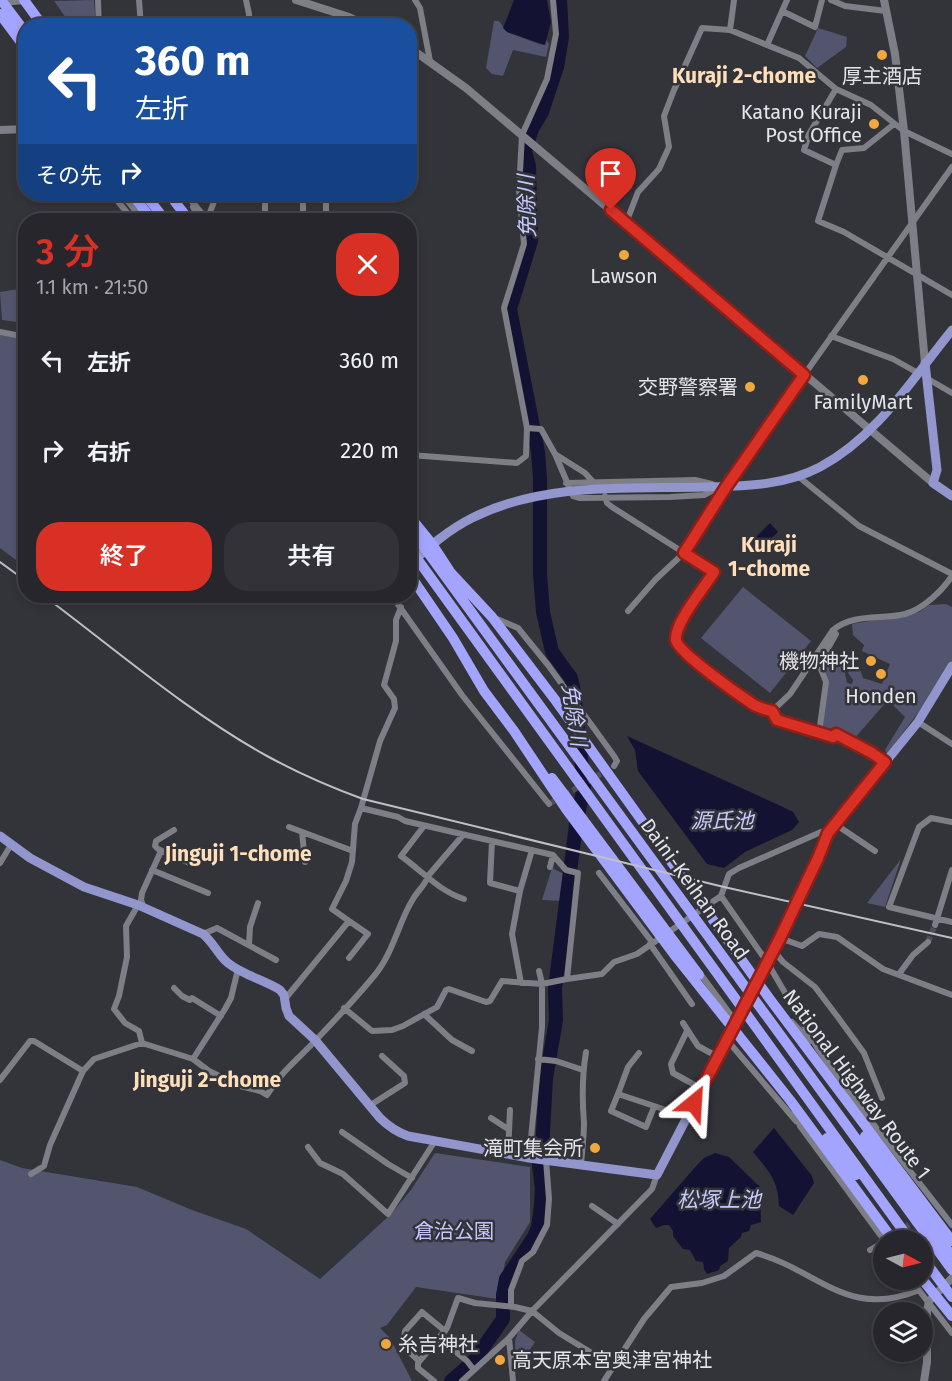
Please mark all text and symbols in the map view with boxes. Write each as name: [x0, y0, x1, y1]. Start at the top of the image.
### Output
text: 360 m: [135, 36, 251, 86]
icon: left: [36, 42, 114, 120]
marker: 厚主酒店: [875, 48, 889, 62]
district label: Kuraji 2-chome: [672, 63, 816, 89]
place label: 厚主酒店: [842, 64, 922, 88]
text: 左折: [135, 93, 189, 125]
place label: Katano Kuraji Post Office: [741, 100, 862, 147]
marker: Katano Kuraji Post Office: [867, 117, 881, 131]
pin: [585, 148, 636, 210]
icon: right: [114, 156, 147, 189]
icon: arrive: [594, 157, 627, 190]
text: その先: [36, 162, 102, 189]
water label: 免除川: [513, 172, 541, 238]
text: 3 分: [36, 230, 99, 274]
button: close: [336, 233, 399, 296]
marker: Lawson: [617, 248, 631, 262]
place label: Lawson: [590, 264, 658, 288]
text: 1.1 km · 21:50: [36, 275, 148, 299]
icon: left: [36, 344, 69, 377]
text: 360 m: [339, 347, 399, 374]
text: 左折: [87, 349, 131, 376]
marker: FamilyMart: [856, 373, 870, 387]
place label: 交野警察署: [638, 375, 738, 399]
marker: 交野警察署: [743, 380, 757, 394]
place label: FamilyMart: [813, 390, 913, 414]
icon: right: [36, 434, 69, 467]
text: 220 m: [340, 437, 399, 464]
text: 右折: [87, 439, 131, 466]
button: 終了: [36, 522, 212, 591]
button: 共有: [224, 522, 399, 591]
district label: Kuraji 1-chome: [728, 532, 810, 582]
place label: 機物神社: [779, 649, 859, 673]
marker: 機物神社: [864, 654, 878, 668]
marker: Honden: [874, 667, 888, 681]
water label: 免除川: [556, 682, 592, 750]
place label: Honden: [845, 684, 917, 708]
water label: 源氏池: [691, 808, 755, 834]
street label: Daini-Keihan Road: [636, 814, 754, 964]
district label: Jinguji 1-chome: [164, 841, 312, 867]
street label: National Highway Route 1: [778, 985, 936, 1183]
district label: Jinguji 2-chome: [132, 1067, 281, 1093]
position arrow: [662, 1071, 726, 1135]
place label: 滝町集会所: [483, 1136, 583, 1160]
marker: 滝町集会所: [588, 1141, 602, 1155]
water label: 松塚上池: [677, 1187, 763, 1213]
park label: 倉治公園: [414, 1219, 494, 1243]
north arrow: [873, 1230, 933, 1290]
map controls: [873, 1230, 933, 1362]
button: layers: [873, 1302, 933, 1362]
place label: 糸吉神社: [398, 1332, 478, 1356]
marker: 糸吉神社: [379, 1337, 393, 1351]
place label: 高天原本宮奥津宮神社: [512, 1348, 712, 1372]
marker: 高天原本宮奥津宮神社: [493, 1353, 507, 1367]

